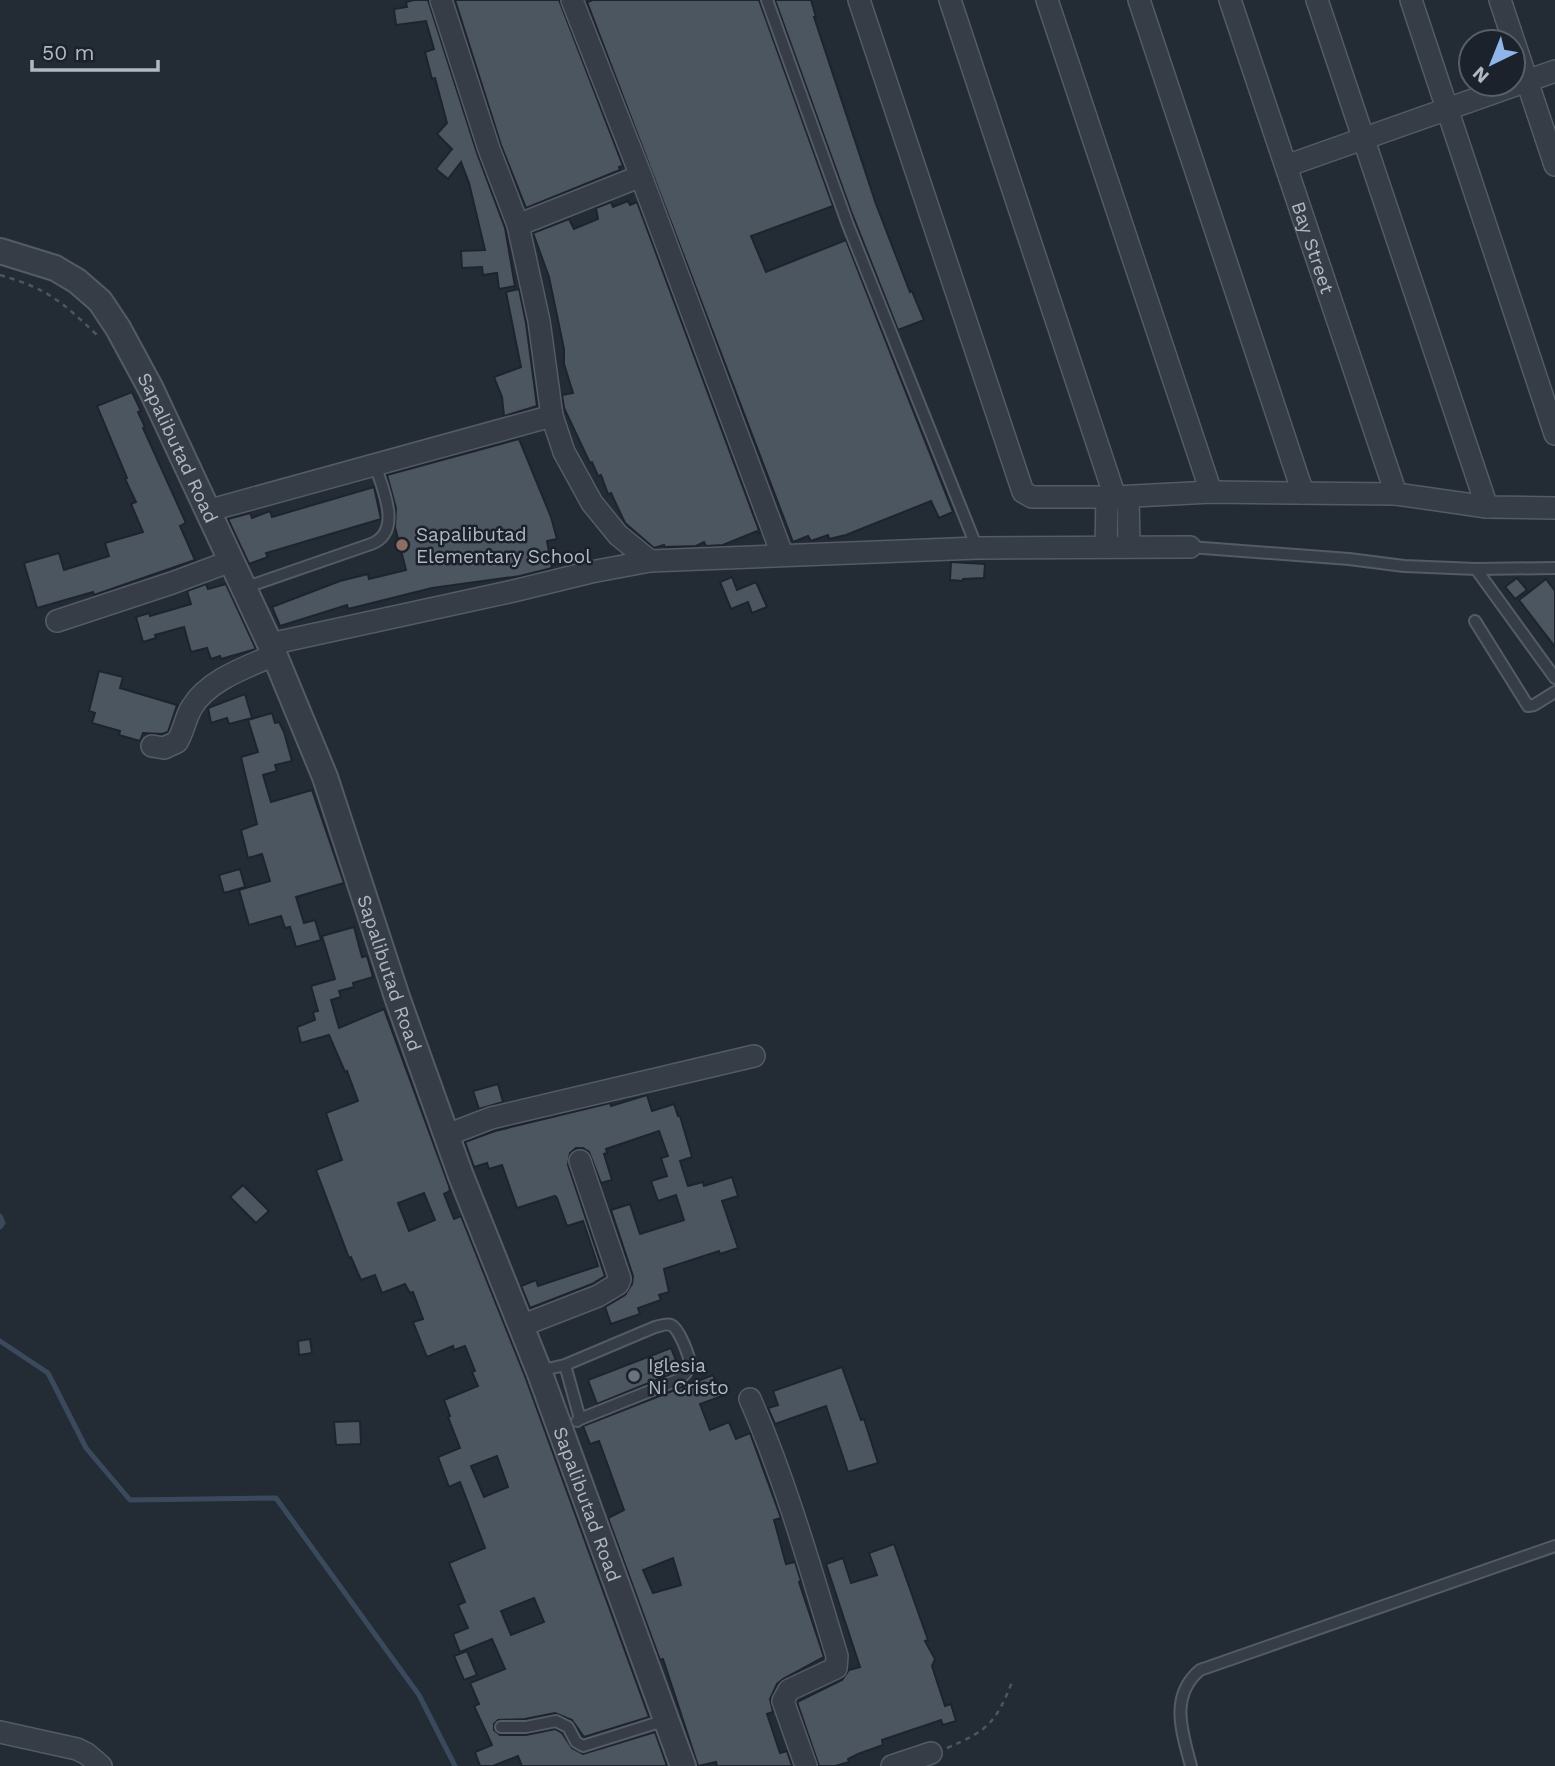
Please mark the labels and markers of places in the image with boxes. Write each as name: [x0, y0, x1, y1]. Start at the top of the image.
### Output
place label: Sapalibutad Elementary School: [416, 523, 591, 568]
marker: Sapalibutad Elementary School: [394, 537, 410, 553]
place label: Iglesia Ni Cristo: [648, 1354, 729, 1399]
marker: Iglesia Ni Cristo: [626, 1368, 642, 1384]

